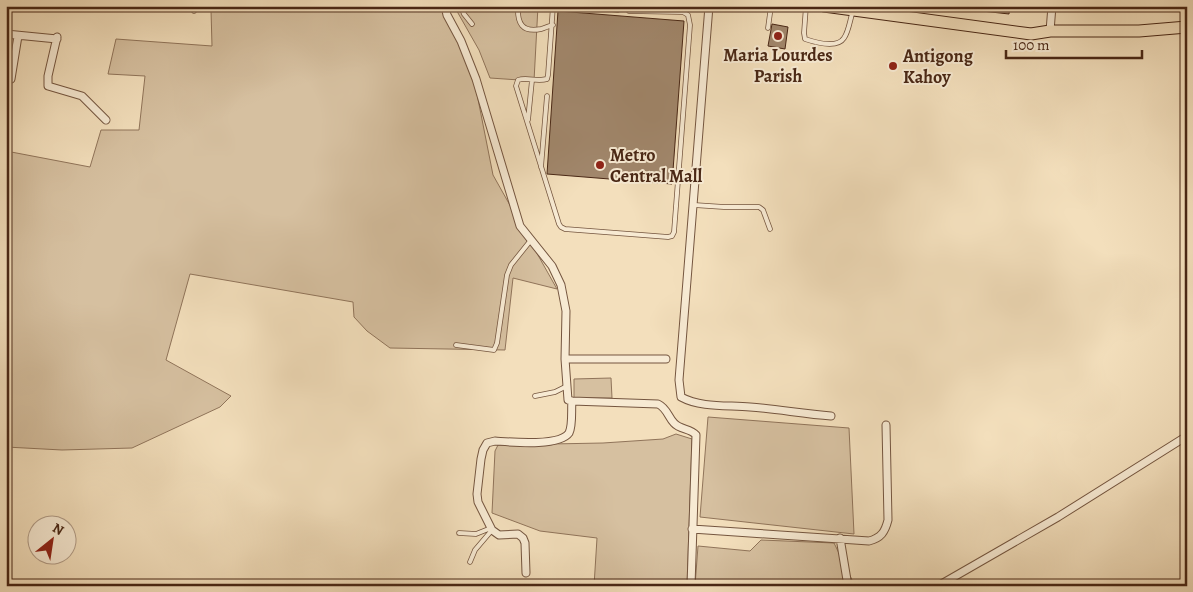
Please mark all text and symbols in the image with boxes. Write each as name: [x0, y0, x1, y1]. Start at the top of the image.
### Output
scale bar: [1006, 28, 1142, 60]
marker: Maria Lourdes Parish: [772, 30, 784, 42]
text: 100 m: [1013, 35, 1050, 55]
place label: Maria Lourdes Parish: [723, 43, 833, 88]
place label: Antigong Kahoy: [902, 44, 974, 89]
marker: Antigong Kahoy: [887, 60, 899, 72]
place label: Metro Central Mall: [610, 143, 702, 188]
marker: Metro Central Mall: [594, 159, 606, 171]
north arrow: [28, 514, 78, 564]
text: N: [49, 518, 67, 540]

